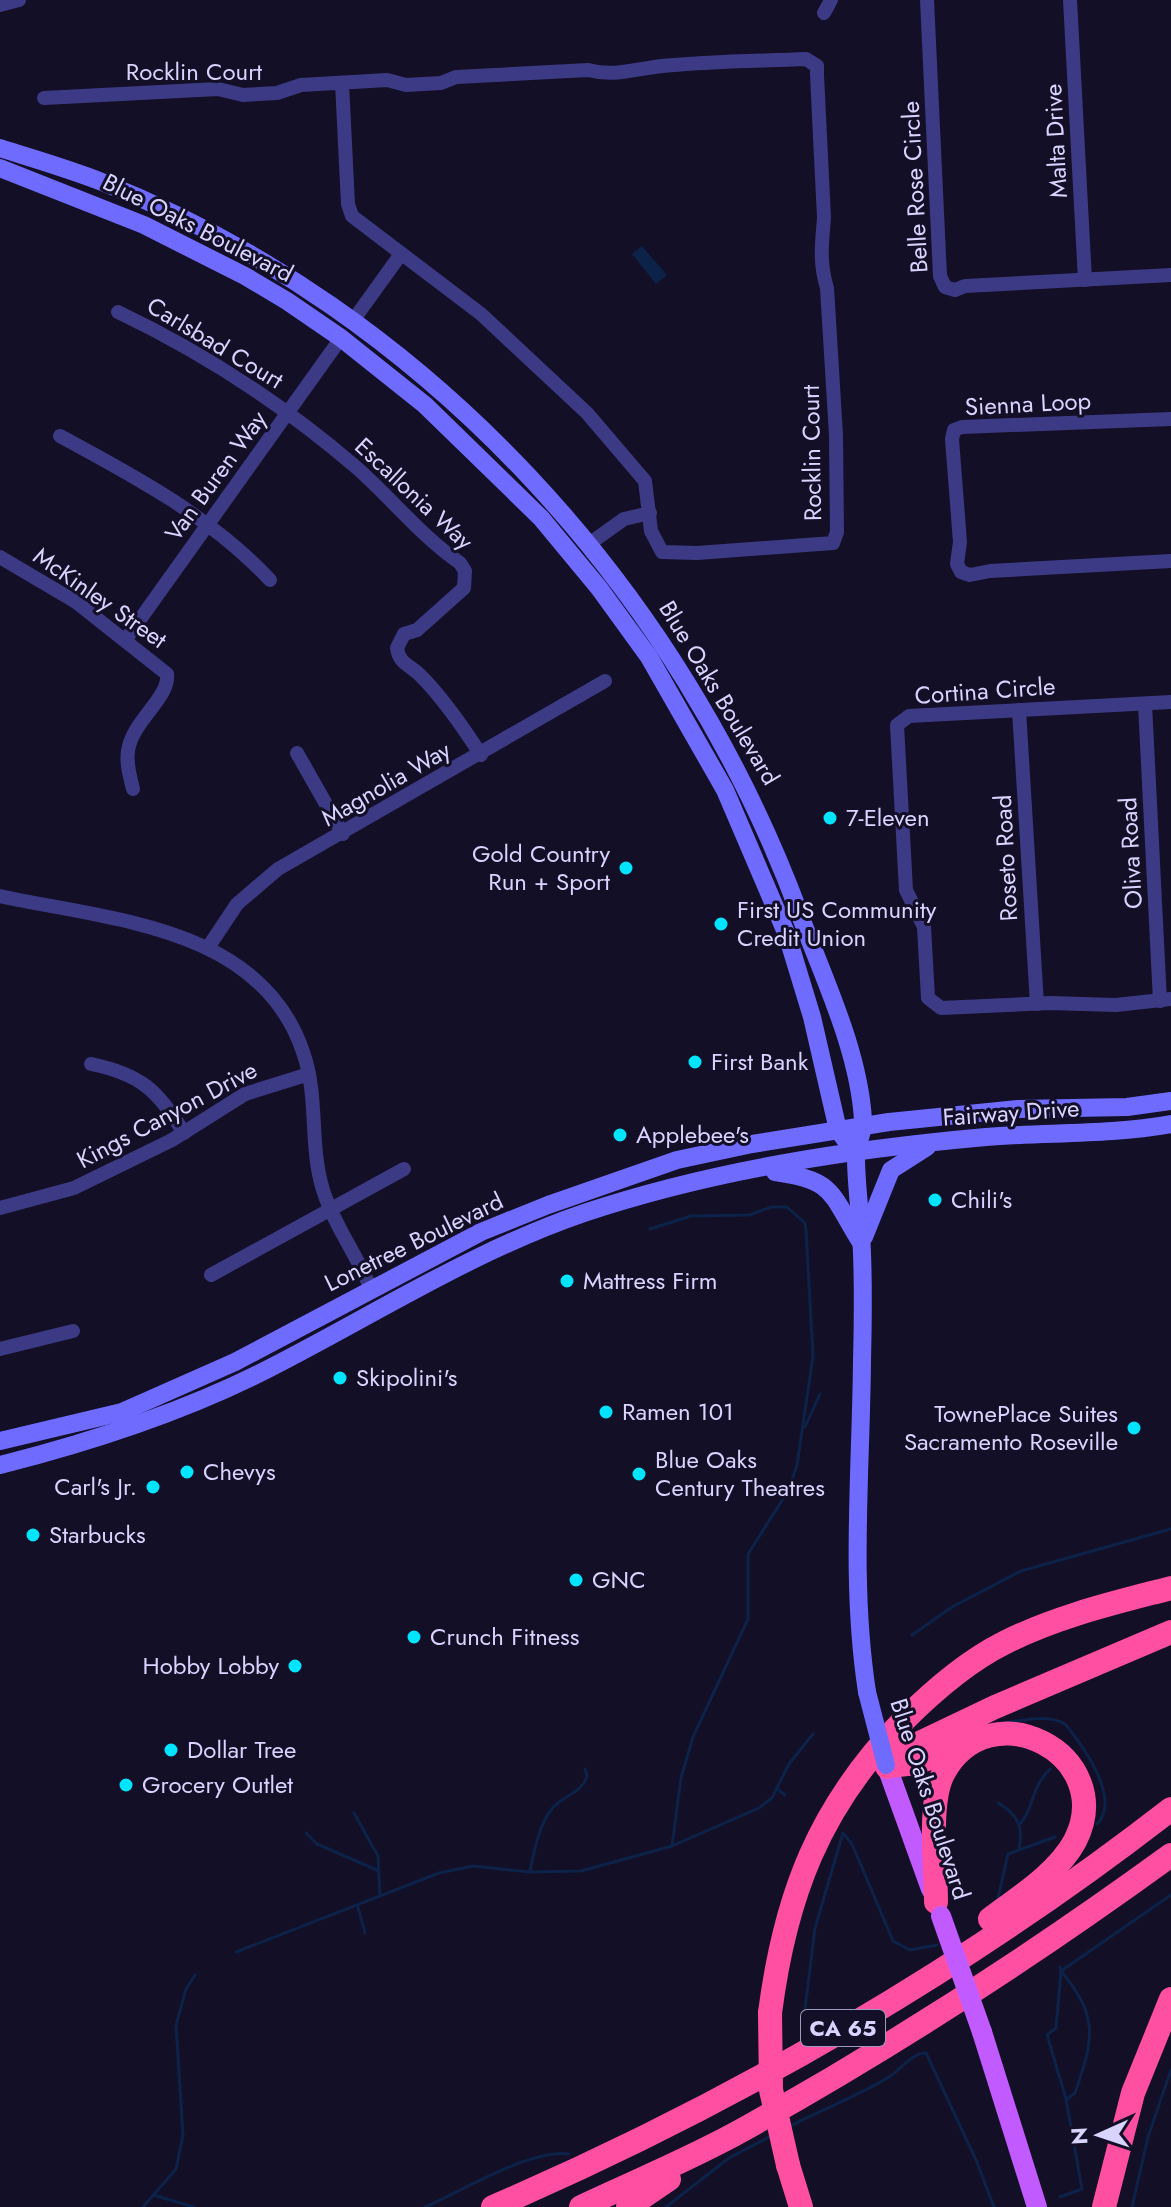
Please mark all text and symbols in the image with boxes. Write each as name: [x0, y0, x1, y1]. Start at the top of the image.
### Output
street label: Rocklin Court: [126, 54, 262, 89]
street label: Malta Drive: [1035, 83, 1076, 199]
street label: Belle Rose Circle: [893, 100, 936, 274]
street label: Blue Oaks Boulevard: [97, 164, 300, 291]
street label: Carlsbad Court: [140, 288, 290, 397]
street label: Sienna Loop: [964, 383, 1092, 424]
street label: Rocklin Court: [793, 384, 830, 521]
street label: Van Buren Way: [156, 403, 275, 548]
street label: Escallonia Way: [347, 429, 482, 558]
street label: McKinley Street: [26, 539, 174, 657]
street label: Blue Oaks Boulevard: [650, 594, 788, 792]
street label: Cortina Circle: [913, 668, 1057, 713]
street label: Magnolia Way: [315, 732, 457, 835]
street label: Roseto Road: [985, 794, 1026, 922]
street label: Oliva Road: [1110, 796, 1151, 910]
place label: 7-Eleven: [846, 800, 930, 835]
marker: 7-Eleven: [821, 809, 839, 827]
place label: Gold Country Run + Sport: [472, 836, 610, 899]
marker: Gold Country Run + Sport: [617, 859, 635, 877]
place label: First US Community Credit Union: [737, 892, 937, 955]
marker: First US Community Credit Union: [712, 915, 730, 933]
place label: First Bank: [711, 1044, 809, 1079]
street label: Kings Canyon Drive: [70, 1052, 263, 1177]
marker: First Bank: [686, 1053, 704, 1071]
street label: Fairway Drive: [941, 1090, 1080, 1135]
place label: Applebee's: [636, 1117, 749, 1152]
marker: Applebee's: [611, 1126, 629, 1144]
place label: Chili's: [951, 1182, 1012, 1217]
street label: Lonetree Boulevard: [318, 1183, 509, 1300]
marker: Chili's: [926, 1191, 944, 1209]
place label: Mattress Firm: [583, 1263, 717, 1298]
marker: Mattress Firm: [558, 1272, 576, 1290]
place label: Skipolini's: [356, 1360, 457, 1395]
marker: Skipolini's: [331, 1369, 349, 1387]
place label: Ramen 101: [622, 1394, 734, 1429]
place label: TownePlace Suites Sacramento Roseville: [904, 1396, 1118, 1459]
marker: Ramen 101: [597, 1403, 615, 1421]
marker: TownePlace Suites Sacramento Roseville: [1125, 1419, 1143, 1437]
place label: Blue Oaks Century Theatres: [655, 1442, 825, 1505]
place label: Chevys: [203, 1454, 276, 1489]
marker: Chevys: [178, 1463, 196, 1481]
marker: Blue Oaks Century Theatres: [630, 1465, 648, 1483]
place label: Carl's Jr.: [54, 1469, 137, 1504]
marker: Carl's Jr.: [144, 1478, 162, 1496]
place label: Starbucks: [49, 1517, 146, 1552]
marker: Starbucks: [24, 1526, 42, 1544]
place label: GNC: [592, 1562, 646, 1597]
marker: GNC: [567, 1571, 585, 1589]
place label: Crunch Fitness: [430, 1619, 579, 1654]
marker: Crunch Fitness: [405, 1628, 423, 1646]
place label: Hobby Lobby: [143, 1648, 279, 1683]
marker: Hobby Lobby: [286, 1657, 304, 1675]
street label: Blue Oaks Boulevard: [881, 1694, 980, 1904]
place label: Dollar Tree: [187, 1732, 296, 1767]
marker: Dollar Tree: [162, 1741, 180, 1759]
place label: Grocery Outlet: [142, 1767, 293, 1802]
marker: Grocery Outlet: [117, 1776, 135, 1794]
road number: CA 65: [801, 2010, 885, 2046]
north arrow: [1059, 2095, 1139, 2175]
text: N: [1063, 2126, 1095, 2146]

